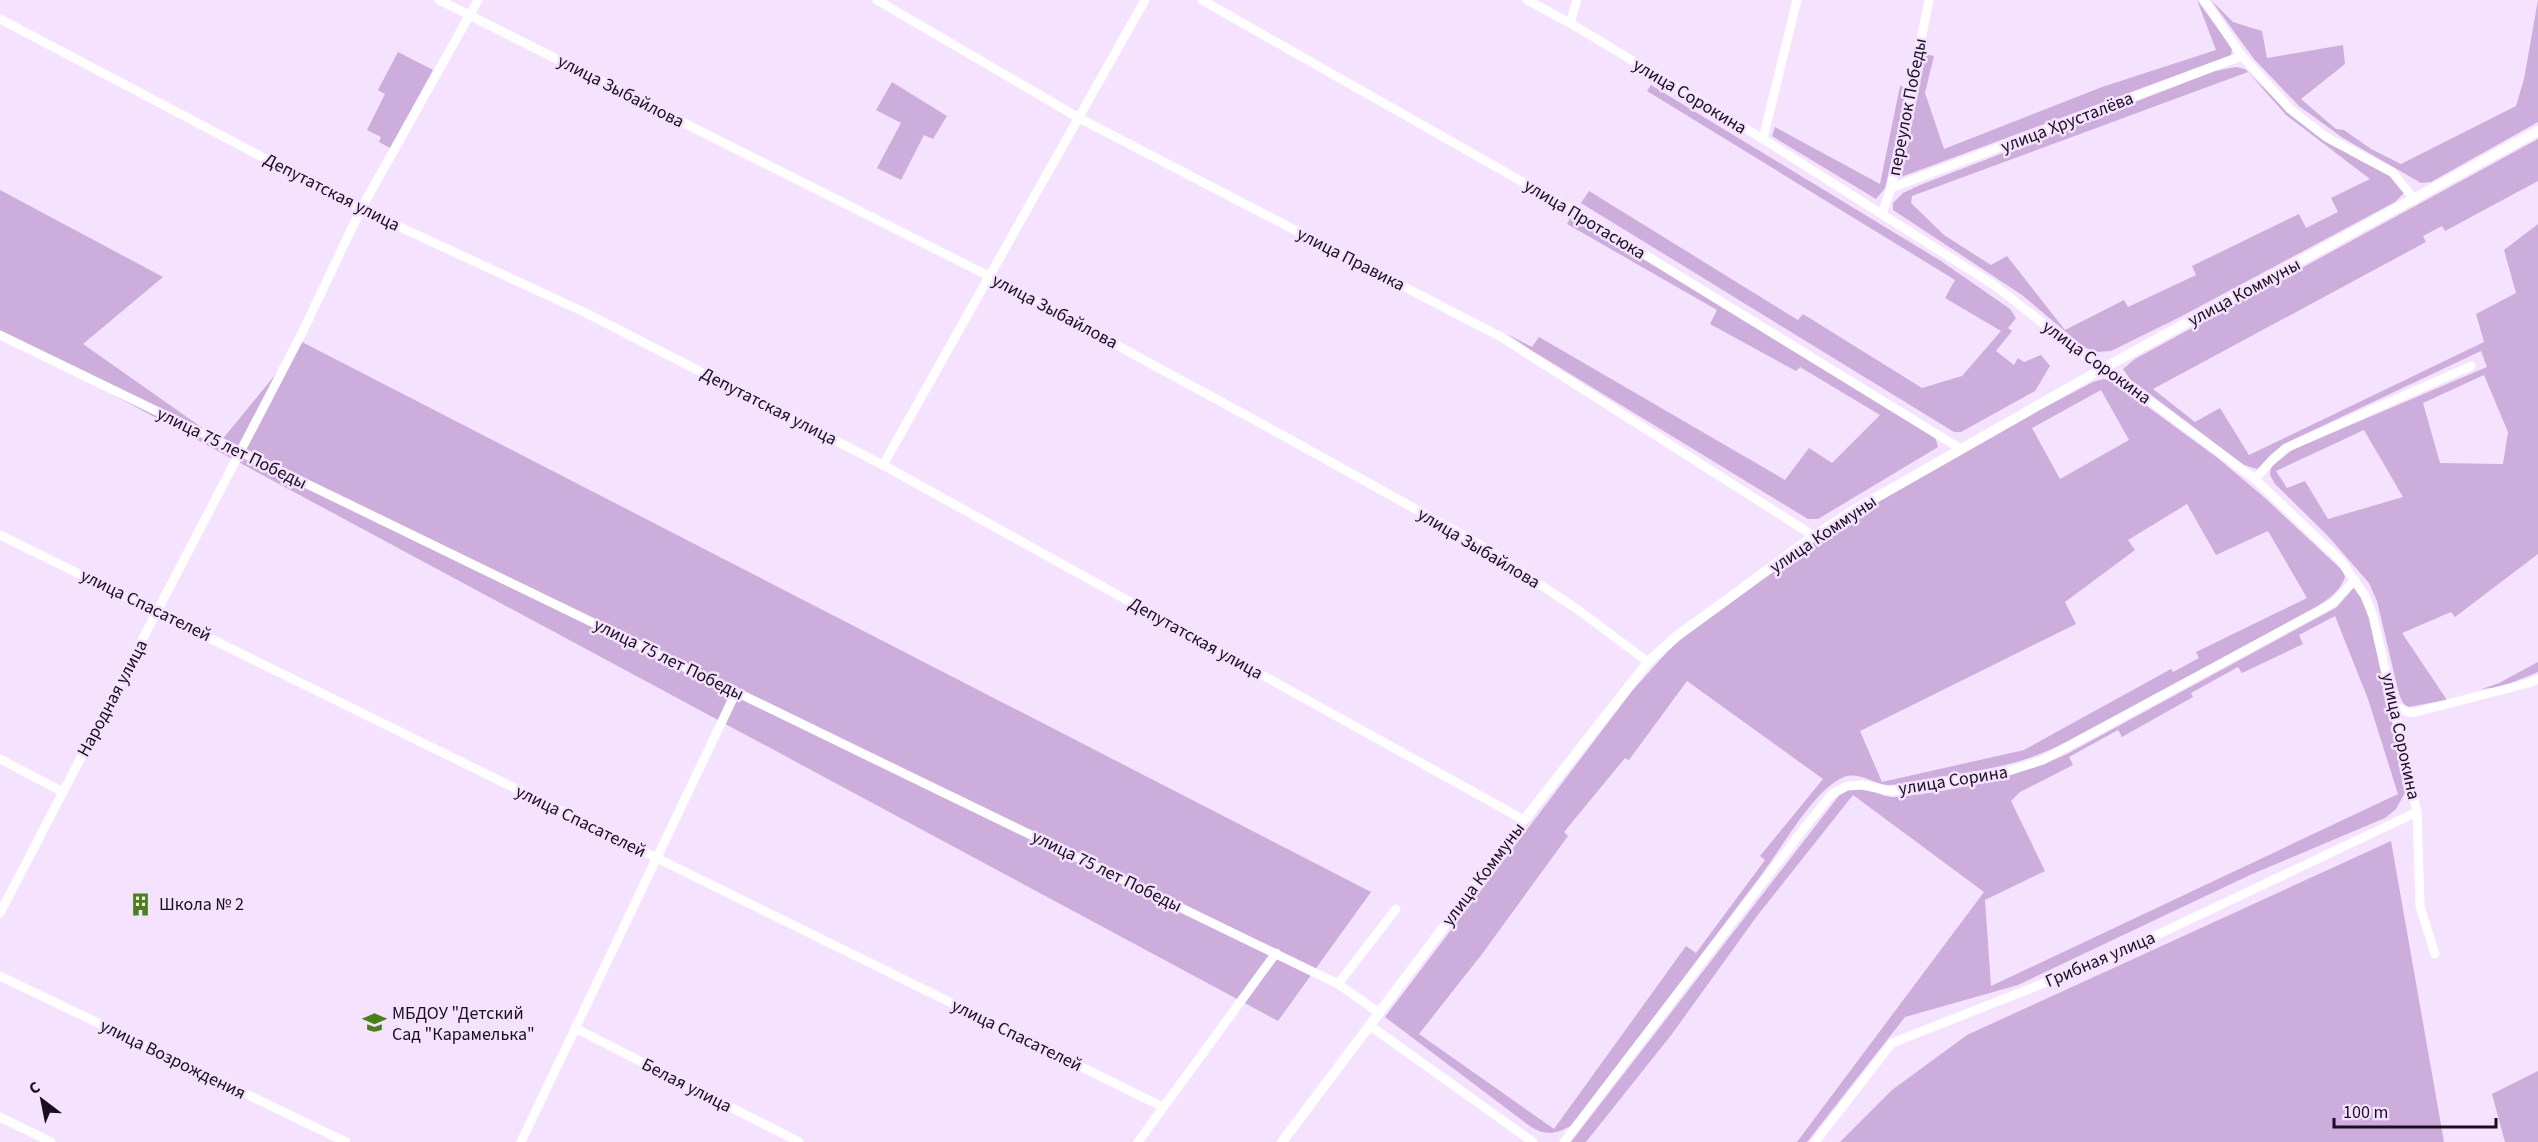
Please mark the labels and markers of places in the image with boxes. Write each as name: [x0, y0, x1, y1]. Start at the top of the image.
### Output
building icon: Школа № 2: [128, 891, 154, 917]
place label: Школа № 2: [159, 892, 244, 917]
place label: МБДОУ "Детский Сад "Карамелька": [392, 1001, 535, 1047]
school or university icon: МБДОУ "Детский Сад "Карамелька": [361, 1010, 387, 1036]

